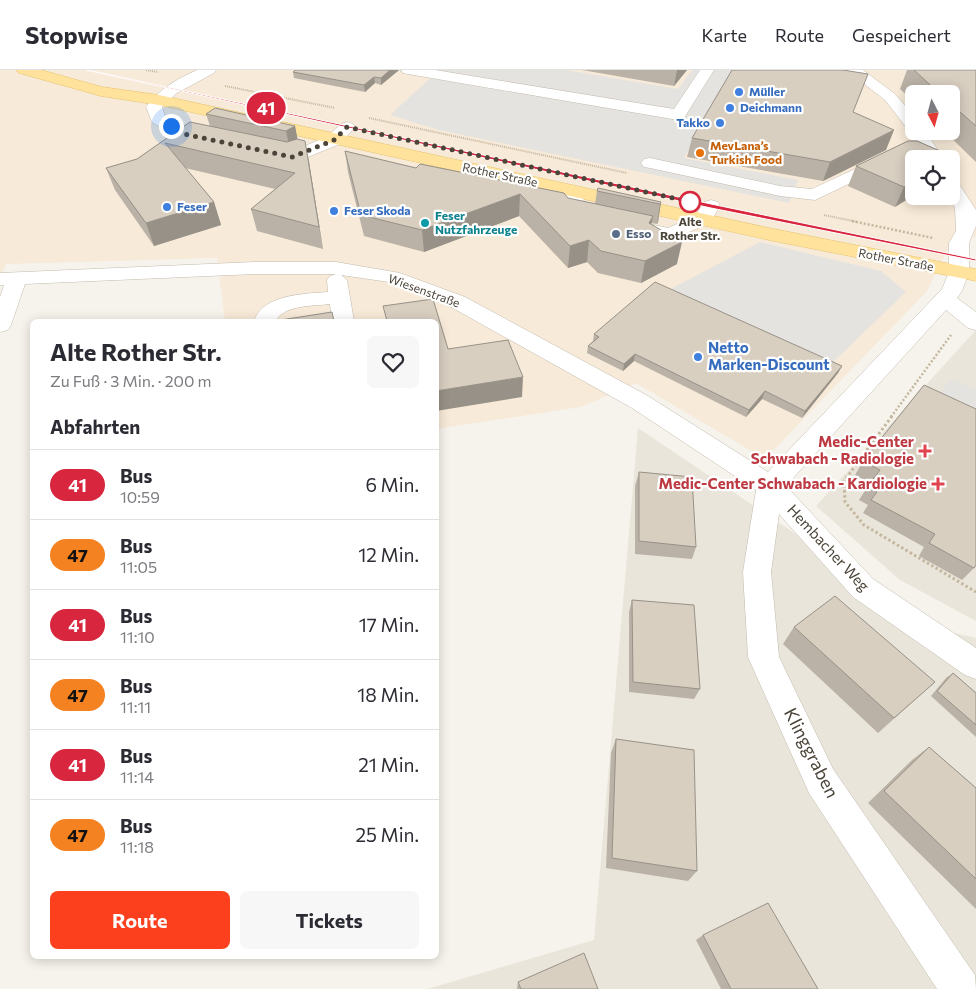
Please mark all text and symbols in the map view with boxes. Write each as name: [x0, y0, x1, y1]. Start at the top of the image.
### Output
text: Stopwise: [25, 20, 128, 49]
text: Karte: [702, 24, 747, 46]
text: Route: [775, 24, 824, 46]
text: Gespeichert: [852, 24, 951, 46]
place label: Müller: [749, 84, 785, 98]
north arrow: [905, 85, 960, 140]
map controls: [905, 85, 960, 205]
marker: Müller: [733, 86, 745, 98]
line badge: 41: [244, 92, 288, 124]
text: 41: [257, 97, 275, 119]
place label: Deichmann: [740, 100, 802, 114]
marker: Deichmann: [724, 102, 736, 114]
your location: [159, 114, 184, 139]
place label: Takko: [676, 115, 710, 129]
marker: Takko: [714, 117, 726, 129]
place label: MevLana’s Turkish Food: [710, 138, 782, 166]
marker: MevLana’s Turkish Food: [694, 147, 706, 159]
button: locate: [905, 150, 960, 205]
street label: Rother Straße: [461, 159, 539, 189]
marker: Alte Rother Str.: [679, 191, 701, 213]
place label: Feser: [177, 199, 207, 213]
marker: Feser: [161, 201, 173, 213]
place label: Feser Skoda: [344, 203, 411, 217]
marker: Feser Skoda: [328, 205, 340, 217]
place label: Feser Nutzfahrzeuge: [435, 208, 517, 236]
place label: Alte Rother Str.: [660, 214, 720, 242]
marker: Feser Nutzfahrzeuge: [419, 217, 431, 229]
place label: Esso: [626, 226, 651, 240]
marker: Esso: [610, 228, 622, 240]
street label: Rother Straße: [857, 245, 935, 273]
street label: Wiesenstraße: [387, 271, 462, 310]
button: heart: [367, 336, 419, 388]
text: Alte Rother Str.: [50, 337, 222, 366]
place label: Netto Marken-Discount: [708, 338, 830, 373]
marker: Netto Marken-Discount: [692, 351, 704, 363]
text: Zu Fuß · 3 Min. · 200 m: [50, 371, 211, 390]
text: Abfahrten: [50, 415, 140, 438]
place label: Medic-Center Schwabach - Radiologie: [751, 432, 914, 467]
marker: Medic-Center Schwabach - Radiologie: [918, 444, 932, 458]
text: Bus: [120, 464, 152, 487]
text: 6 Min.: [365, 473, 419, 496]
text: 41: [68, 474, 87, 496]
place label: Medic-Center Schwabach - Kardiologie: [659, 474, 927, 492]
marker: Medic-Center Schwabach - Kardiologie: [931, 477, 945, 491]
text: 10:59: [120, 487, 160, 506]
street label: Hembacher Weg: [784, 500, 874, 594]
text: Bus: [120, 534, 152, 557]
text: 12 Min.: [358, 543, 419, 566]
text: 47: [67, 544, 88, 566]
text: 11:05: [120, 557, 157, 576]
text: Bus: [120, 604, 152, 627]
text: 17 Min.: [359, 613, 419, 636]
text: 41: [68, 614, 87, 636]
text: 11:10: [120, 627, 155, 646]
text: Bus: [120, 674, 152, 697]
text: 18 Min.: [357, 683, 419, 706]
text: 47: [67, 684, 88, 706]
text: 11:11: [120, 697, 151, 716]
street label: Klinggraben: [780, 704, 844, 801]
text: Bus: [120, 744, 152, 767]
text: 21 Min.: [358, 753, 419, 776]
text: 41: [68, 754, 87, 776]
text: 11:14: [120, 767, 154, 786]
text: Bus: [120, 814, 152, 837]
text: 25 Min.: [355, 823, 419, 846]
text: 47: [67, 824, 88, 846]
text: 11:18: [120, 837, 154, 856]
button: Route: [50, 891, 230, 949]
button: Tickets: [240, 891, 419, 949]

